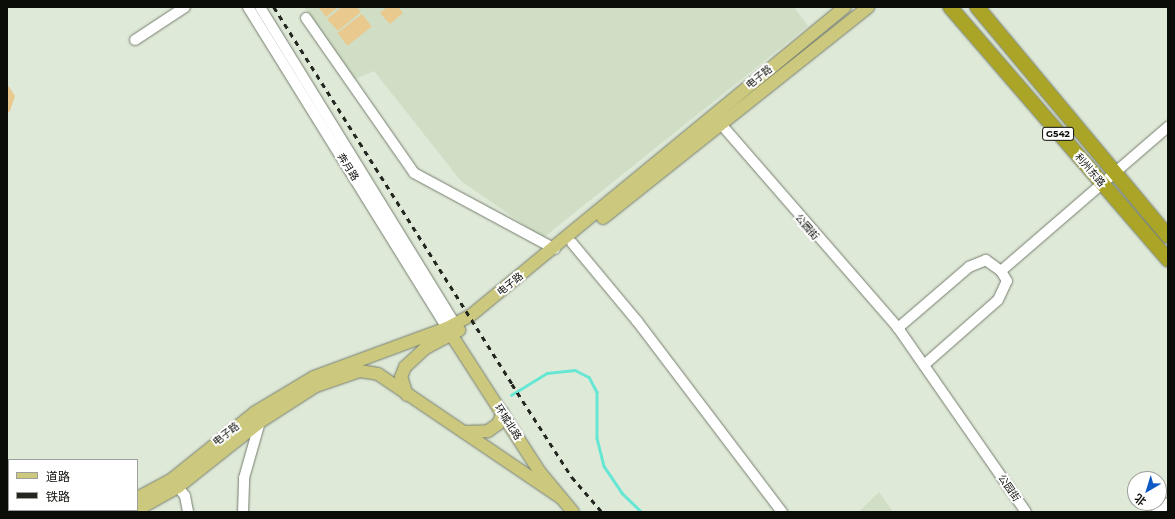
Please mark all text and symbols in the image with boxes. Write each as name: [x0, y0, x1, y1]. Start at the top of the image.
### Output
street label: 电子路: [744, 63, 774, 91]
road number: G542: [1042, 127, 1074, 141]
street label: 奔月路: [335, 151, 361, 183]
street label: 利州东路: [1072, 151, 1108, 189]
street label: 公园街: [793, 212, 821, 242]
street label: 电子路: [495, 270, 525, 298]
street label: 环城北路: [492, 402, 524, 442]
street label: 电子路: [210, 420, 242, 448]
legend: [8, 459, 138, 511]
text: 道路: [46, 469, 70, 484]
north arrow: [1127, 471, 1167, 511]
street label: 公园街: [995, 472, 1023, 504]
text: 铁路: [46, 489, 70, 504]
text: 北: [1132, 491, 1149, 509]

